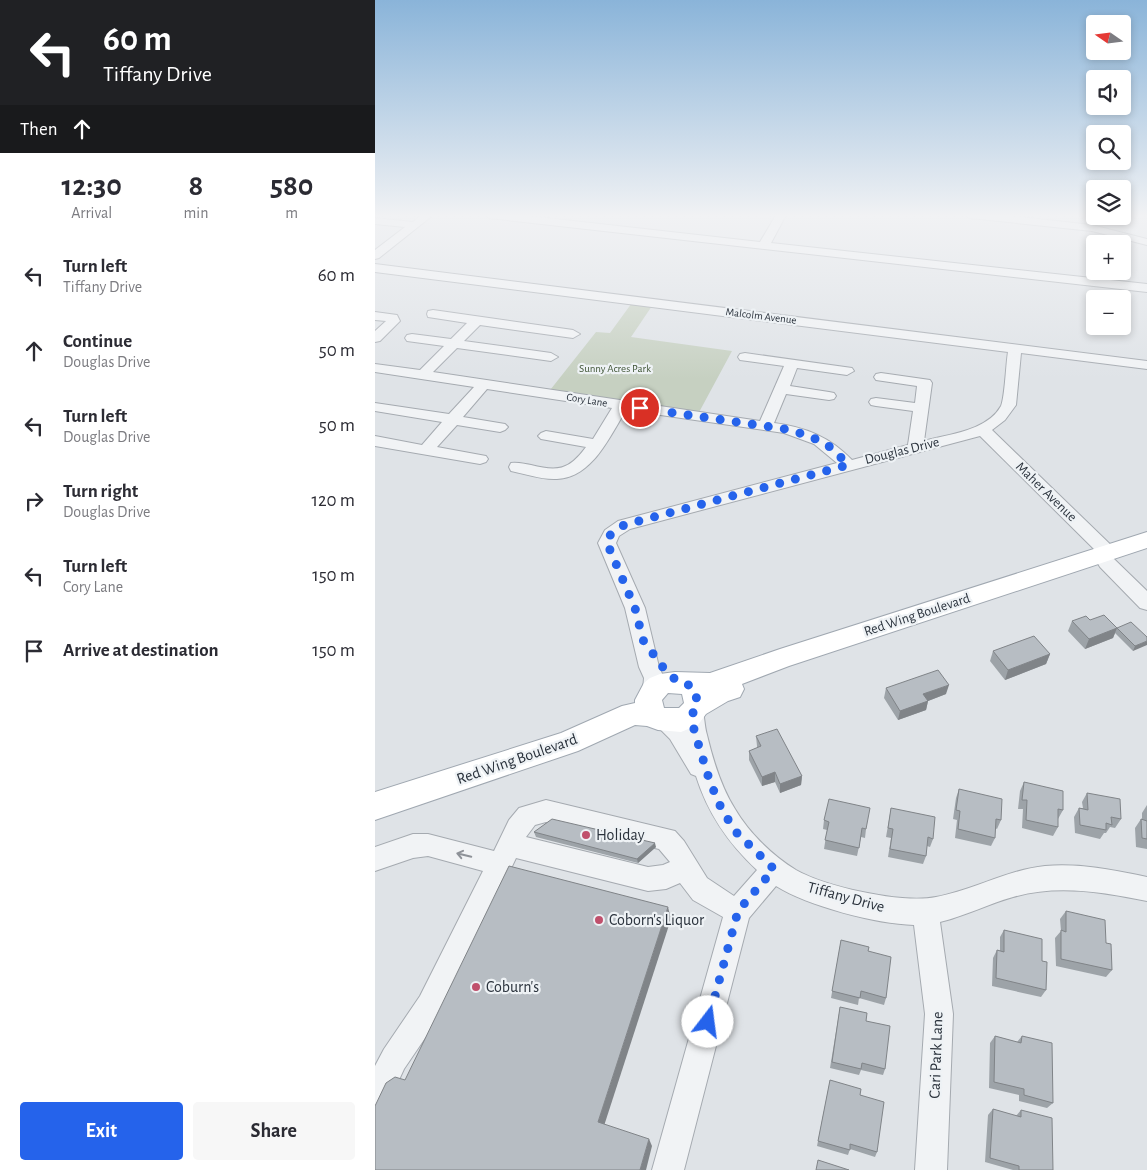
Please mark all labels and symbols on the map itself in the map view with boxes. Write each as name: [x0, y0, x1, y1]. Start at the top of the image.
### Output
north arrow: [1086, 15, 1131, 60]
street label: Malcolm Avenue: [725, 306, 797, 326]
park label: Sunny Acres Park: [579, 363, 651, 374]
pin: [619, 387, 661, 429]
street label: Cory Lane: [566, 391, 608, 409]
street label: Douglas Drive: [863, 435, 941, 467]
street label: Maher Avenue: [1013, 460, 1079, 524]
street label: Red Wing Boulevard: [862, 591, 972, 639]
street label: Red Wing Boulevard: [455, 731, 579, 787]
place label: Holiday: [596, 827, 645, 844]
marker: Holiday: [580, 829, 592, 841]
one-way arrow: [457, 849, 473, 859]
street label: Tiffany Drive: [805, 879, 886, 916]
place label: Coborn's Liquor: [609, 912, 705, 928]
marker: Coborn's Liquor: [593, 914, 605, 926]
place label: Coburn's: [486, 979, 539, 995]
marker: Coburn's: [470, 981, 482, 993]
position arrow: [681, 995, 733, 1047]
street label: Cari Park Lane: [926, 1011, 946, 1099]

